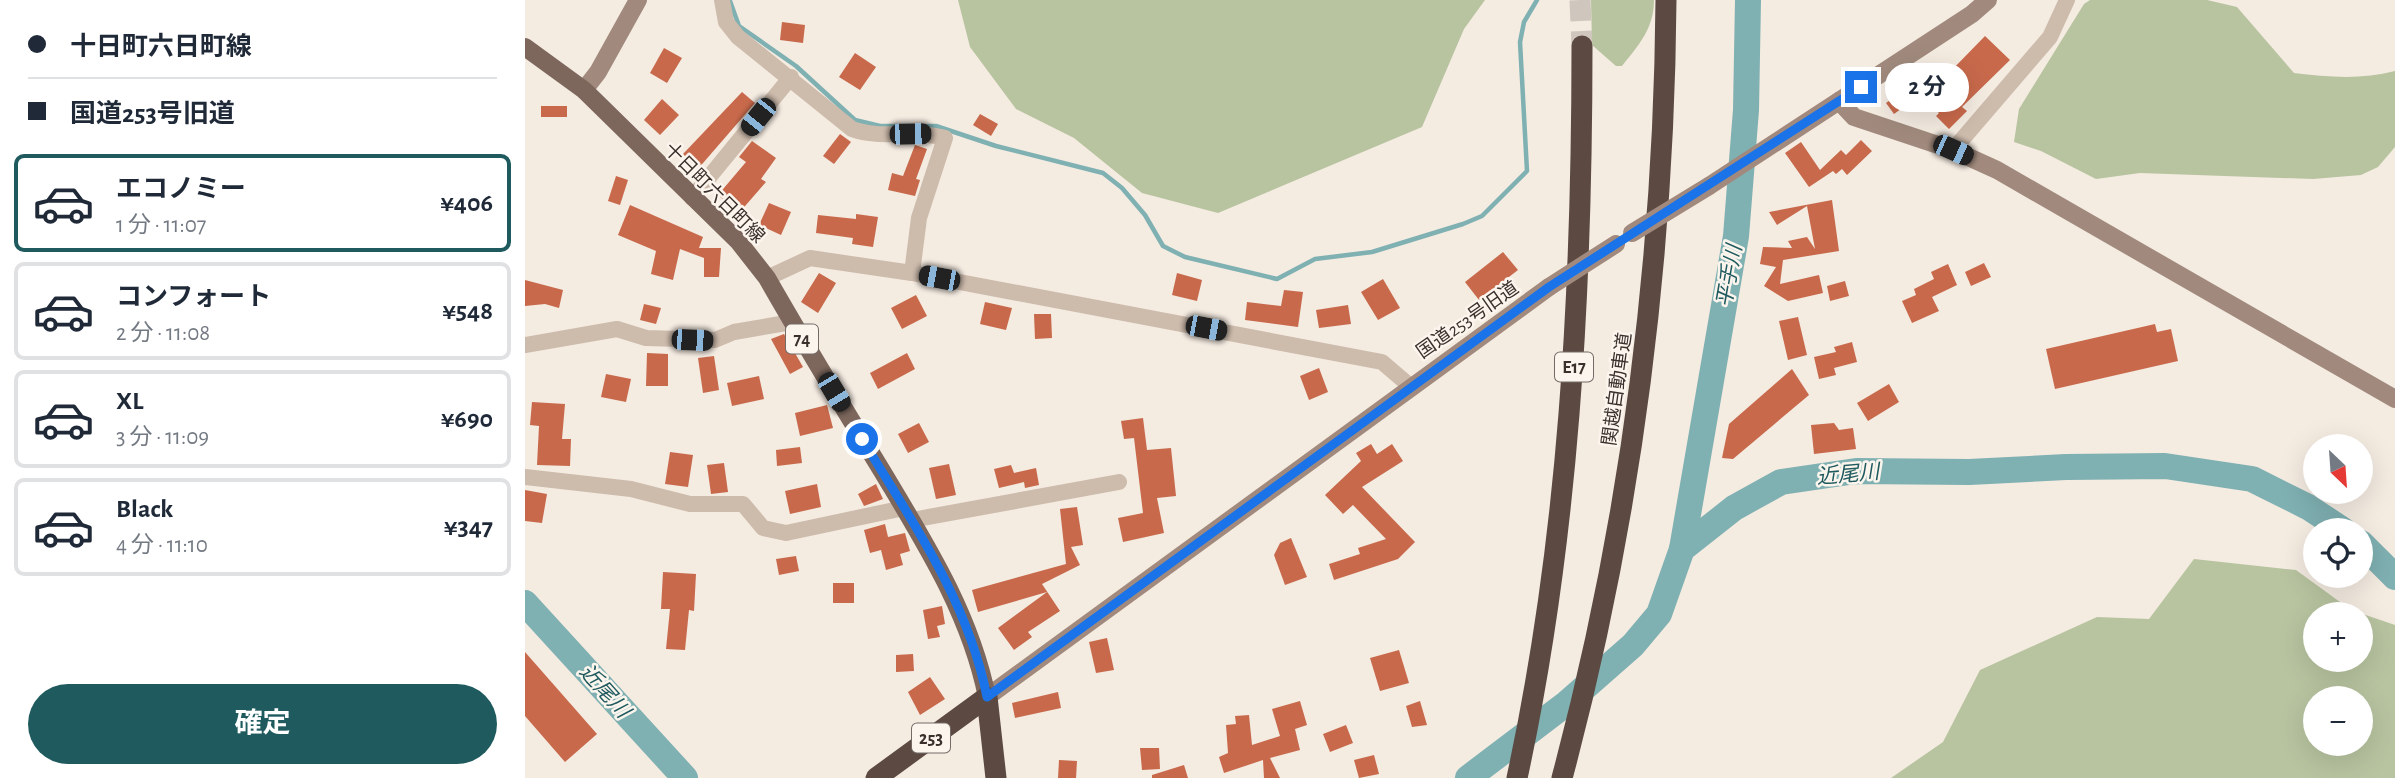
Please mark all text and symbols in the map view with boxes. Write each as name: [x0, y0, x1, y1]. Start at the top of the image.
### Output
text: 十日町六日町線: [70, 34, 252, 60]
callout: 2 分: [1885, 62, 1969, 112]
route end: [1845, 71, 1877, 103]
text: 2 分: [1908, 76, 1946, 99]
car: [737, 94, 780, 140]
text: 国道253号旧道: [70, 101, 235, 127]
car: [889, 123, 932, 145]
car: [1930, 132, 1977, 168]
street label: 十日町六日町線: [660, 138, 769, 247]
icon: car: [32, 172, 95, 235]
text: エコノミー: [116, 176, 246, 202]
text: ¥406: [440, 190, 493, 216]
text: 1 分 · 11:07: [116, 214, 206, 237]
water label: 平手川: [1713, 241, 1746, 309]
car: [917, 264, 962, 292]
street label: 国道253号旧道: [1413, 277, 1522, 362]
icon: car: [32, 280, 95, 343]
text: コンフォート: [116, 284, 271, 310]
text: ¥548: [442, 298, 493, 324]
car: [1184, 314, 1229, 342]
text: 2 分 · 11:08: [116, 322, 210, 345]
road number: 74: [786, 324, 818, 354]
car: [671, 329, 714, 351]
street label: 関越自動車道: [1599, 331, 1635, 447]
road number: E17: [1555, 352, 1593, 382]
car: [815, 369, 854, 415]
icon: car: [32, 388, 95, 451]
text: XL: [116, 388, 143, 414]
text: ¥690: [441, 406, 493, 432]
route start: [846, 423, 878, 455]
text: 3 分 · 11:09: [116, 426, 209, 449]
north arrow: [2303, 434, 2373, 504]
map controls: [2303, 434, 2373, 756]
water label: 近尾川: [1816, 460, 1882, 488]
icon: car: [32, 496, 95, 559]
text: Black: [116, 496, 173, 522]
text: ¥347: [444, 514, 493, 540]
button: locate: [2303, 518, 2373, 588]
text: 4 分 · 11:10: [116, 534, 208, 557]
button: +: [2303, 602, 2373, 672]
water label: 近尾川: [576, 660, 636, 723]
button: 確定: [28, 684, 497, 764]
button: −: [2303, 686, 2373, 756]
road number: 253: [912, 724, 950, 752]

